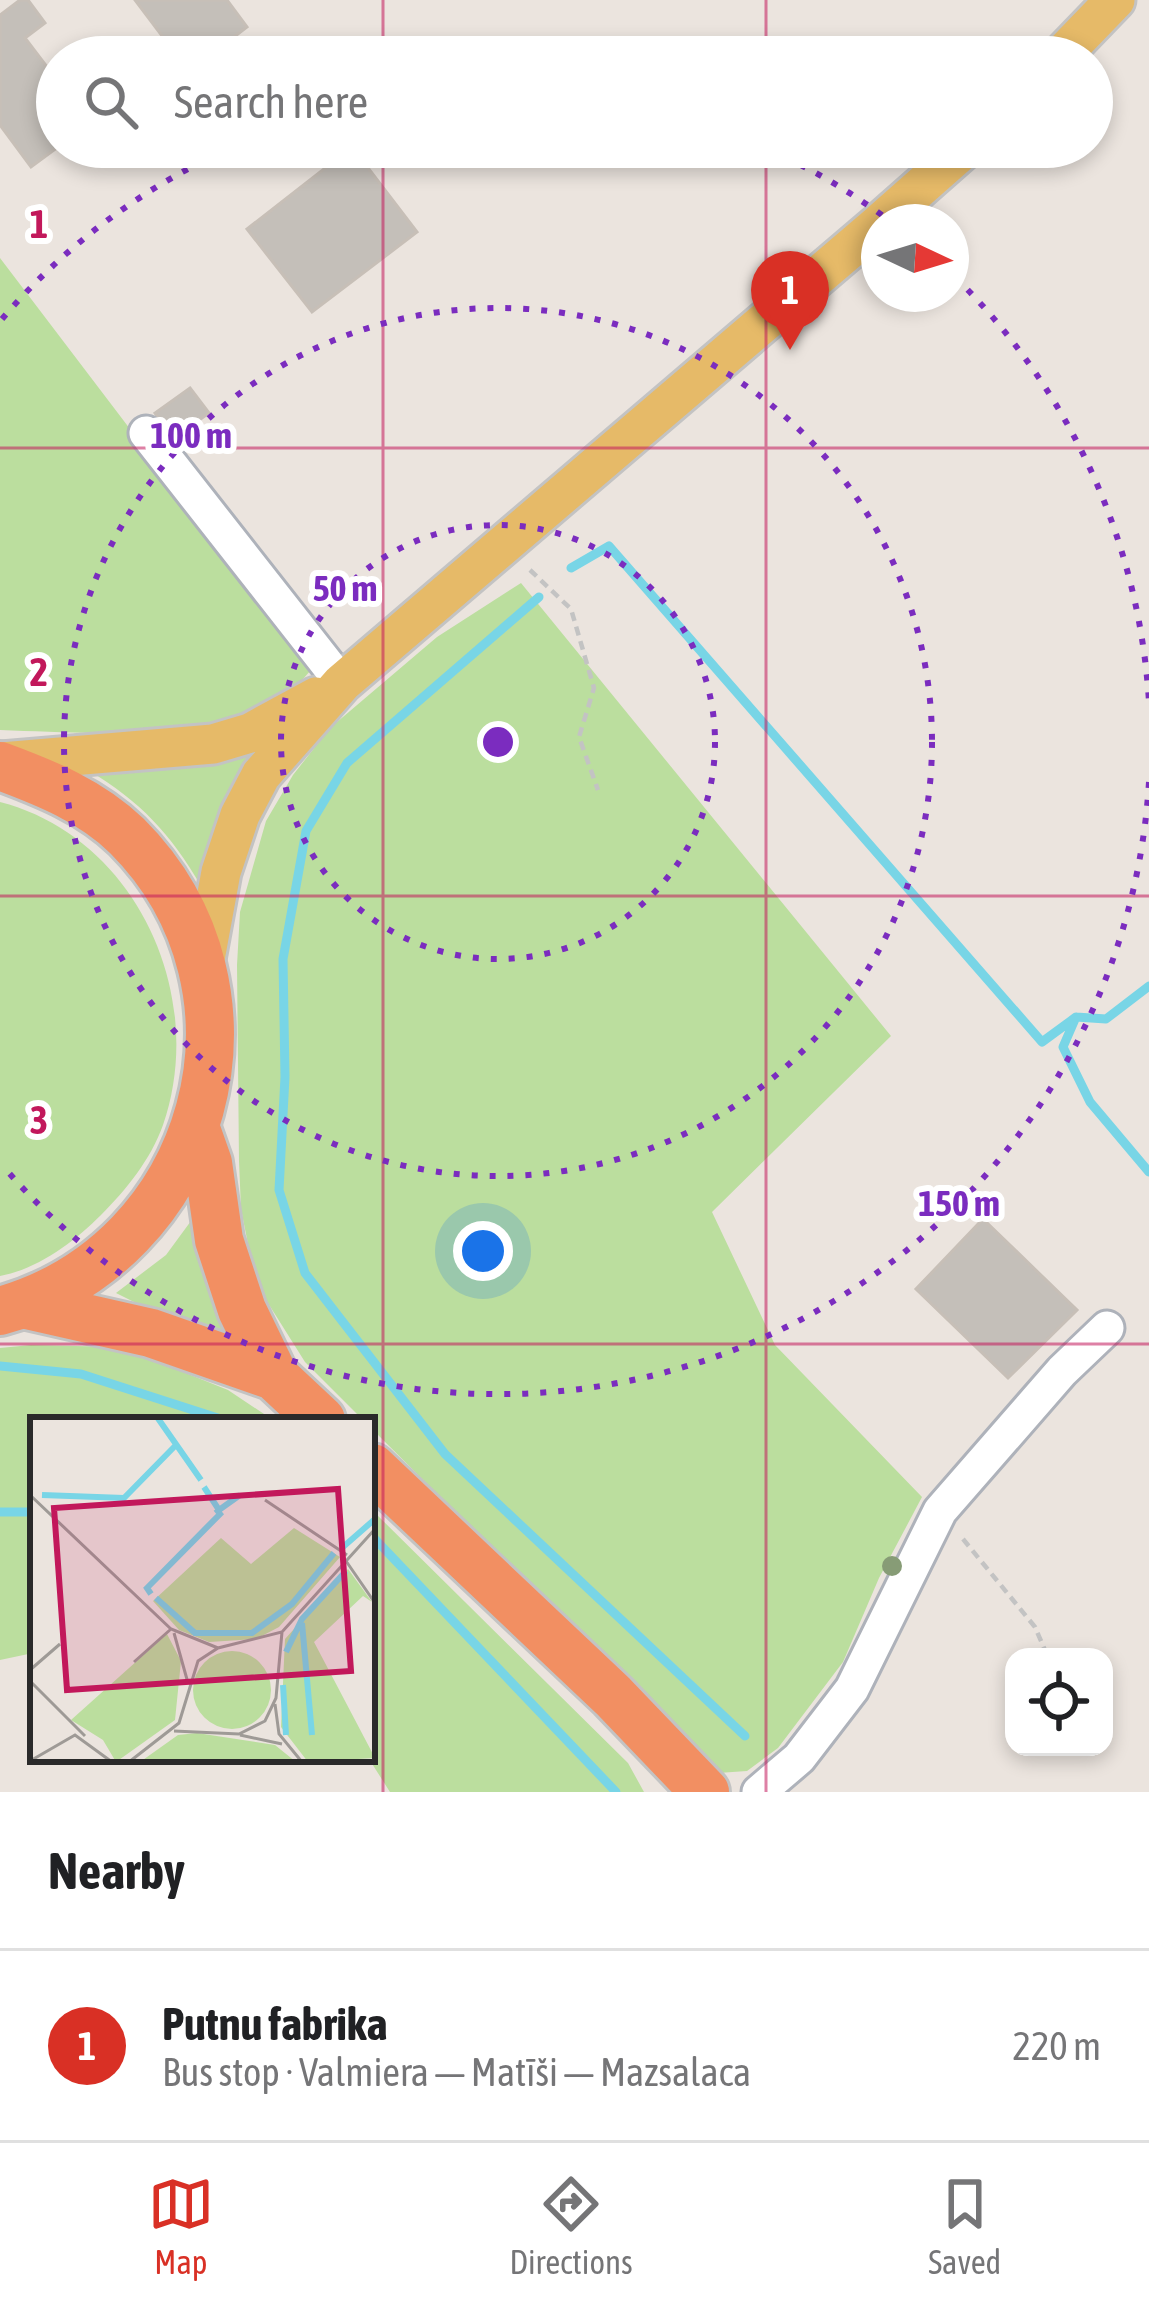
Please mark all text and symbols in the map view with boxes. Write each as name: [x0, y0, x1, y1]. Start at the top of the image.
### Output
search box: [36, 36, 1113, 168]
icon: search: [78, 69, 144, 135]
text: Search here: [174, 76, 368, 128]
text: 1: [30, 202, 48, 246]
north arrow: [861, 204, 969, 312]
pin: 1: [751, 251, 829, 350]
text: 100 m: [150, 414, 232, 456]
text: 50 m: [313, 567, 377, 609]
text: 2: [30, 650, 48, 694]
centre of rings: [477, 721, 519, 763]
text: 3: [30, 1098, 48, 1142]
text: 150 m: [918, 1182, 1000, 1224]
your location: [453, 1221, 513, 1281]
inset map: [30, 1417, 375, 1762]
map controls: [1005, 1648, 1113, 1756]
button: locate: [1005, 1648, 1113, 1756]
text: Nearby: [48, 1841, 185, 1900]
text: Putnu fabrika: [162, 1998, 388, 2050]
text: 1: [78, 2024, 96, 2068]
text: 220 m: [1013, 2024, 1101, 2068]
text: Bus stop · Valmiera — Matīši — Mazsalaca: [162, 2050, 751, 2094]
tab: Map: [148, 2171, 214, 2281]
tab: Directions: [509, 2171, 633, 2281]
tab: Saved: [928, 2171, 1001, 2281]

